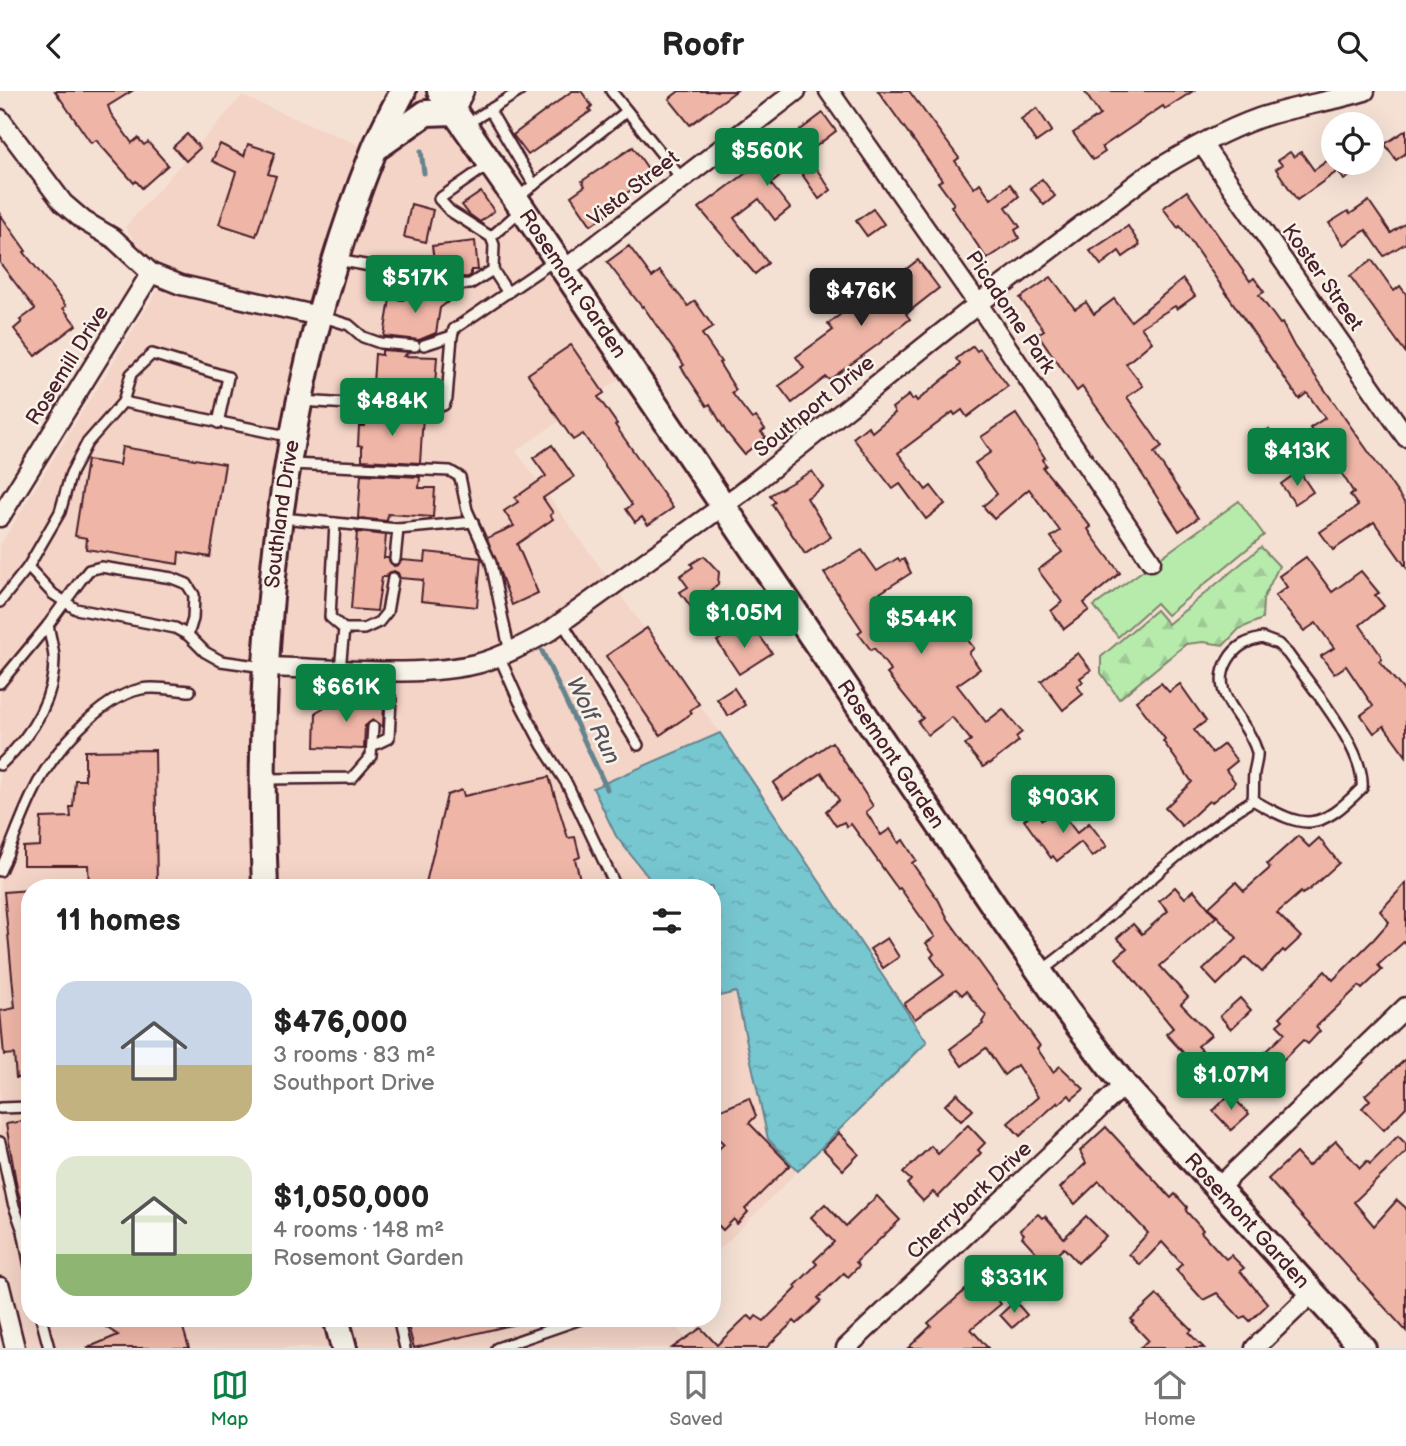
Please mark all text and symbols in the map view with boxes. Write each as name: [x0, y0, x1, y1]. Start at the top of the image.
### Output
text: Roofr: [662, 26, 744, 65]
icon: back: [35, 27, 73, 65]
icon: search: [1333, 27, 1371, 65]
map controls: [1321, 112, 1384, 175]
button: locate: [1321, 112, 1384, 175]
pin: $560K: [718, 129, 816, 188]
text: $560K: [731, 137, 803, 165]
street label: Vista Street: [583, 145, 684, 232]
street label: Rosemont Garden: [513, 205, 632, 363]
street label: Koster Street: [1277, 219, 1369, 336]
street label: Picadome Park: [960, 246, 1061, 379]
pin: $517K: [366, 255, 464, 315]
text: $517K: [382, 264, 448, 292]
pin: $476K: [812, 268, 910, 328]
text: $476K: [826, 277, 896, 305]
street label: Rosemill Drive: [21, 301, 114, 430]
street label: Southport Drive: [749, 350, 880, 463]
pin: $484K: [343, 379, 441, 438]
text: $484K: [356, 387, 428, 415]
pin: $413K: [1248, 429, 1346, 488]
text: $413K: [1264, 437, 1331, 465]
street label: Southland Drive: [260, 438, 305, 589]
pin: $1.05M: [687, 591, 801, 650]
pin: $544K: [872, 596, 970, 656]
text: $1.05M: [705, 599, 783, 627]
text: $544K: [885, 605, 957, 633]
pin: $661K: [297, 665, 395, 724]
water label: Wolf Run: [560, 672, 626, 769]
text: $661K: [312, 673, 380, 701]
street label: Rosemont Garden: [832, 675, 950, 833]
pin: $903K: [1014, 775, 1112, 835]
text: $903K: [1027, 784, 1099, 812]
icon: filters: [648, 902, 686, 940]
text: 11 homes: [56, 903, 180, 939]
text: $476,000: [273, 1005, 408, 1041]
icon: home: [112, 1009, 196, 1093]
text: 3 rooms · 83 m²: [273, 1041, 435, 1069]
pin: $1.07M: [1174, 1053, 1288, 1112]
text: $1.07M: [1193, 1061, 1269, 1089]
text: Southport Drive: [273, 1069, 435, 1097]
street label: Cherrybark Drive: [902, 1136, 1037, 1265]
street label: Rosemont Garden: [1179, 1148, 1315, 1294]
text: $1,050,000: [273, 1180, 429, 1216]
icon: home: [112, 1184, 196, 1268]
text: 4 rooms · 148 m²: [273, 1216, 444, 1244]
text: Rosemont Garden: [273, 1244, 464, 1272]
pin: $331K: [965, 1255, 1063, 1315]
text: $331K: [980, 1264, 1048, 1292]
tab: Map: [210, 1366, 249, 1431]
tab: Saved: [670, 1366, 723, 1431]
tab: Home: [1144, 1366, 1196, 1431]

